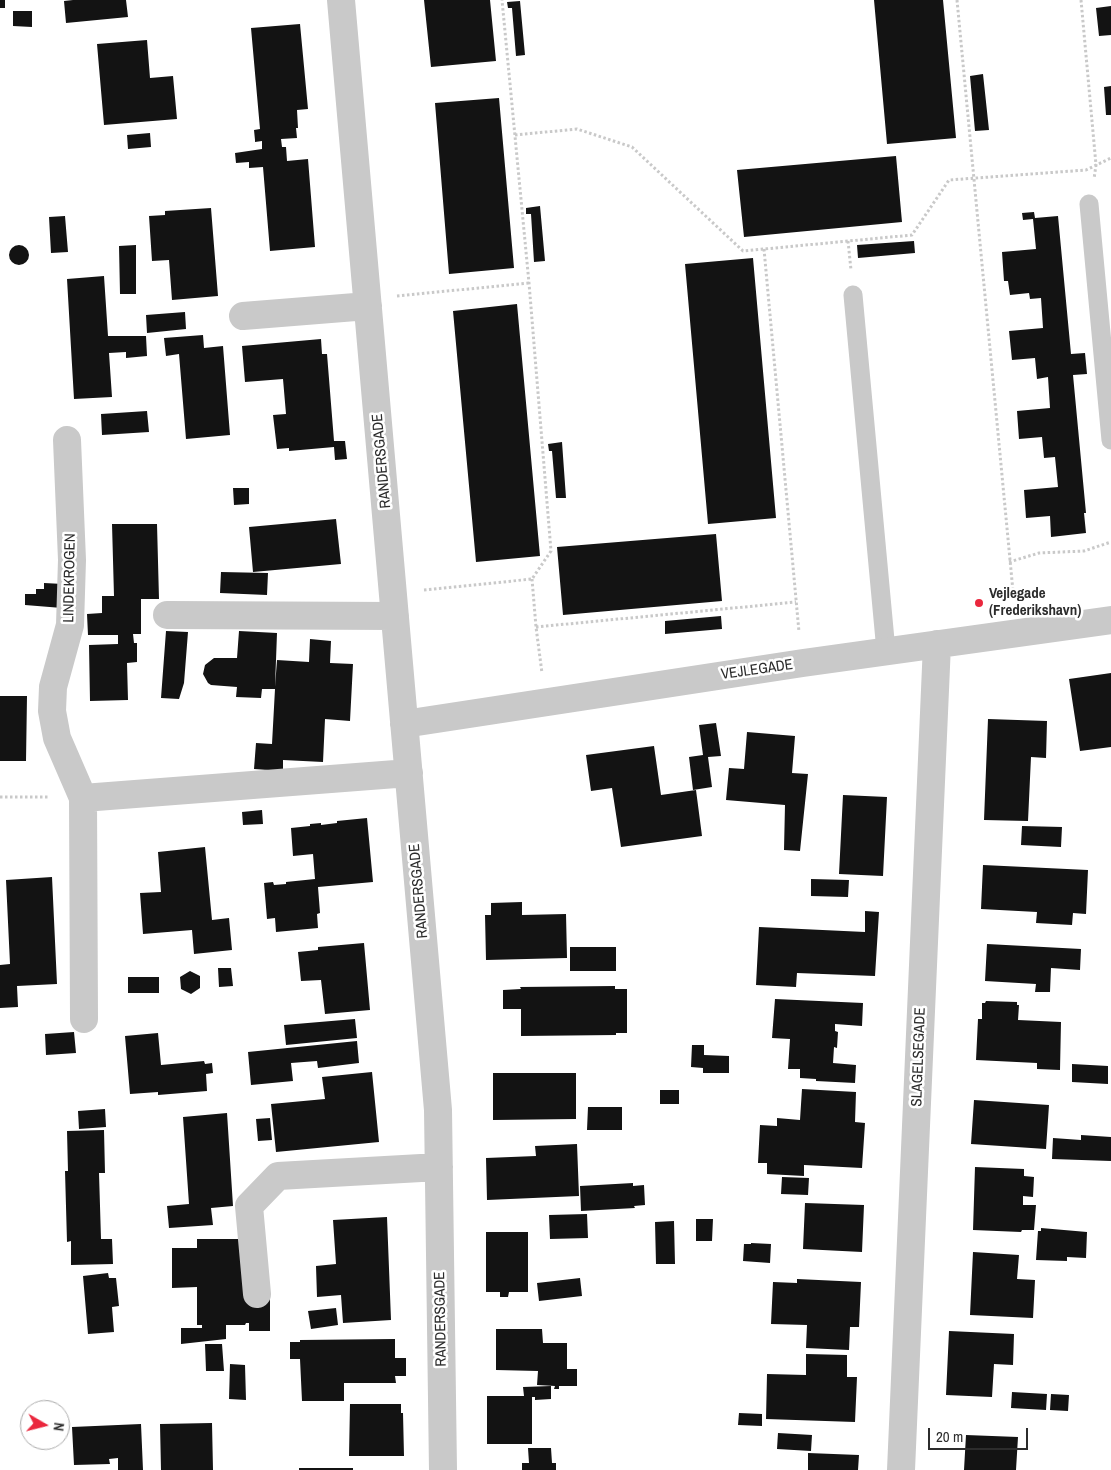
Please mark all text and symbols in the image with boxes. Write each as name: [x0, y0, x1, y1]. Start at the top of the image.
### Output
street label: RANDERSGADE: [369, 413, 395, 509]
street label: LINDEKROGEN: [60, 533, 80, 623]
place label: Vejlegade (Frederikshavn): [989, 585, 1081, 620]
marker: Vejlegade (Frederikshavn): [973, 597, 985, 609]
street label: VEJLEGADE: [720, 656, 794, 684]
street label: RANDERSGADE: [406, 843, 432, 939]
street label: SLAGELSEGADE: [908, 1007, 930, 1107]
street label: RANDERSGADE: [431, 1271, 451, 1367]
north arrow: [20, 1400, 70, 1450]
scale bar: [931, 1418, 1031, 1450]
text: N: [49, 1422, 68, 1432]
text: 20 m: [936, 1426, 963, 1447]

